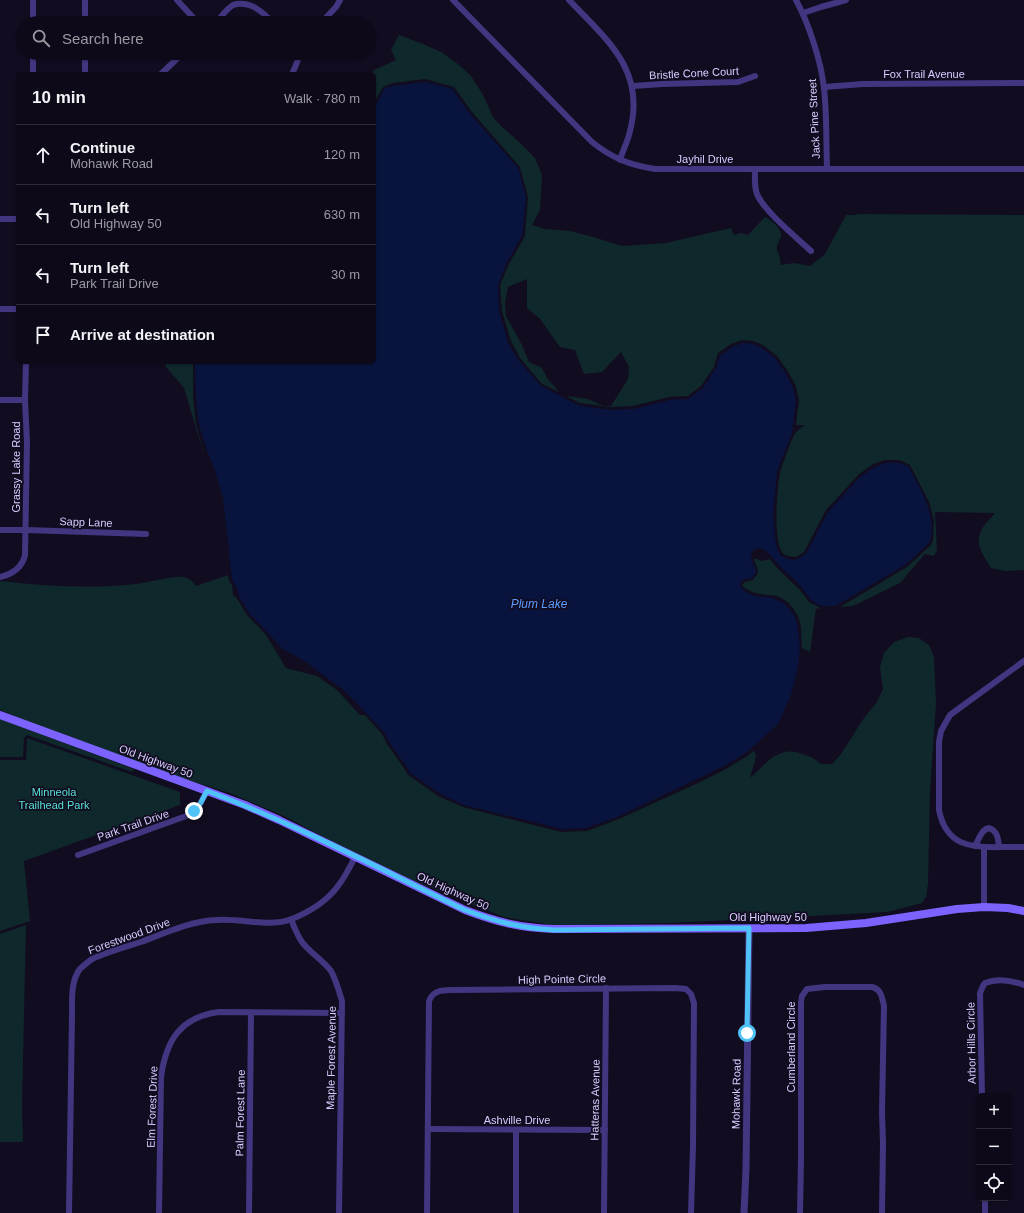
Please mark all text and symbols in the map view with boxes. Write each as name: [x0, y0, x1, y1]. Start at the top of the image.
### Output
search box: [16, 16, 376, 60]
icon: search: [30, 27, 52, 49]
text: Search here: [62, 30, 144, 47]
street label: Bristle Cone Court: [649, 65, 739, 81]
street label: Fox Trail Avenue: [883, 68, 965, 80]
street label: Jack Pine Street: [806, 79, 822, 159]
text: 10 min: [32, 88, 86, 107]
text: Walk · 780 m: [284, 91, 360, 106]
text: Continue: [70, 139, 135, 156]
icon: ahead: [32, 144, 54, 166]
text: 120 m: [324, 147, 360, 162]
street label: Jayhil Drive: [677, 153, 733, 165]
text: Mohawk Road: [70, 156, 153, 171]
text: Turn left: [70, 199, 129, 216]
icon: left: [32, 204, 54, 226]
text: 630 m: [324, 207, 360, 222]
text: Old Highway 50: [70, 216, 162, 231]
text: Turn left: [70, 259, 129, 276]
icon: left: [32, 264, 54, 286]
text: 30 m: [331, 267, 360, 282]
text: Park Trail Drive: [70, 276, 159, 291]
icon: arrive: [32, 324, 54, 346]
text: Arrive at destination: [70, 326, 215, 343]
street label: Grassy Lake Road: [10, 421, 22, 513]
street label: Sapp Lane: [59, 515, 113, 529]
water label: Plum Lake: [511, 597, 568, 611]
street label: Old Highway 50: [117, 742, 195, 780]
park label: Minneola Trailhead Park: [18, 786, 90, 811]
route end: [185, 802, 203, 820]
street label: Park Trail Drive: [96, 807, 170, 843]
street label: Old Highway 50: [415, 870, 491, 912]
street label: Old Highway 50: [729, 911, 807, 923]
street label: Forestwood Drive: [86, 916, 172, 956]
street label: High Pointe Circle: [518, 972, 606, 986]
street label: Cumberland Circle: [785, 1001, 797, 1093]
street label: Arbor Hills Circle: [964, 1002, 978, 1084]
street label: Maple Forest Avenue: [324, 1006, 338, 1110]
route start: [738, 1024, 756, 1042]
street label: Hatteras Avenue: [588, 1059, 602, 1141]
street label: Mohawk Road: [729, 1059, 743, 1129]
street label: Elm Forest Drive: [145, 1066, 159, 1148]
street label: Palm Forest Lane: [233, 1069, 247, 1157]
map controls: [976, 1093, 1012, 1201]
button: +: [976, 1093, 1012, 1129]
street label: Ashville Drive: [484, 1114, 550, 1126]
button: −: [976, 1129, 1012, 1165]
button: locate: [976, 1165, 1012, 1201]

